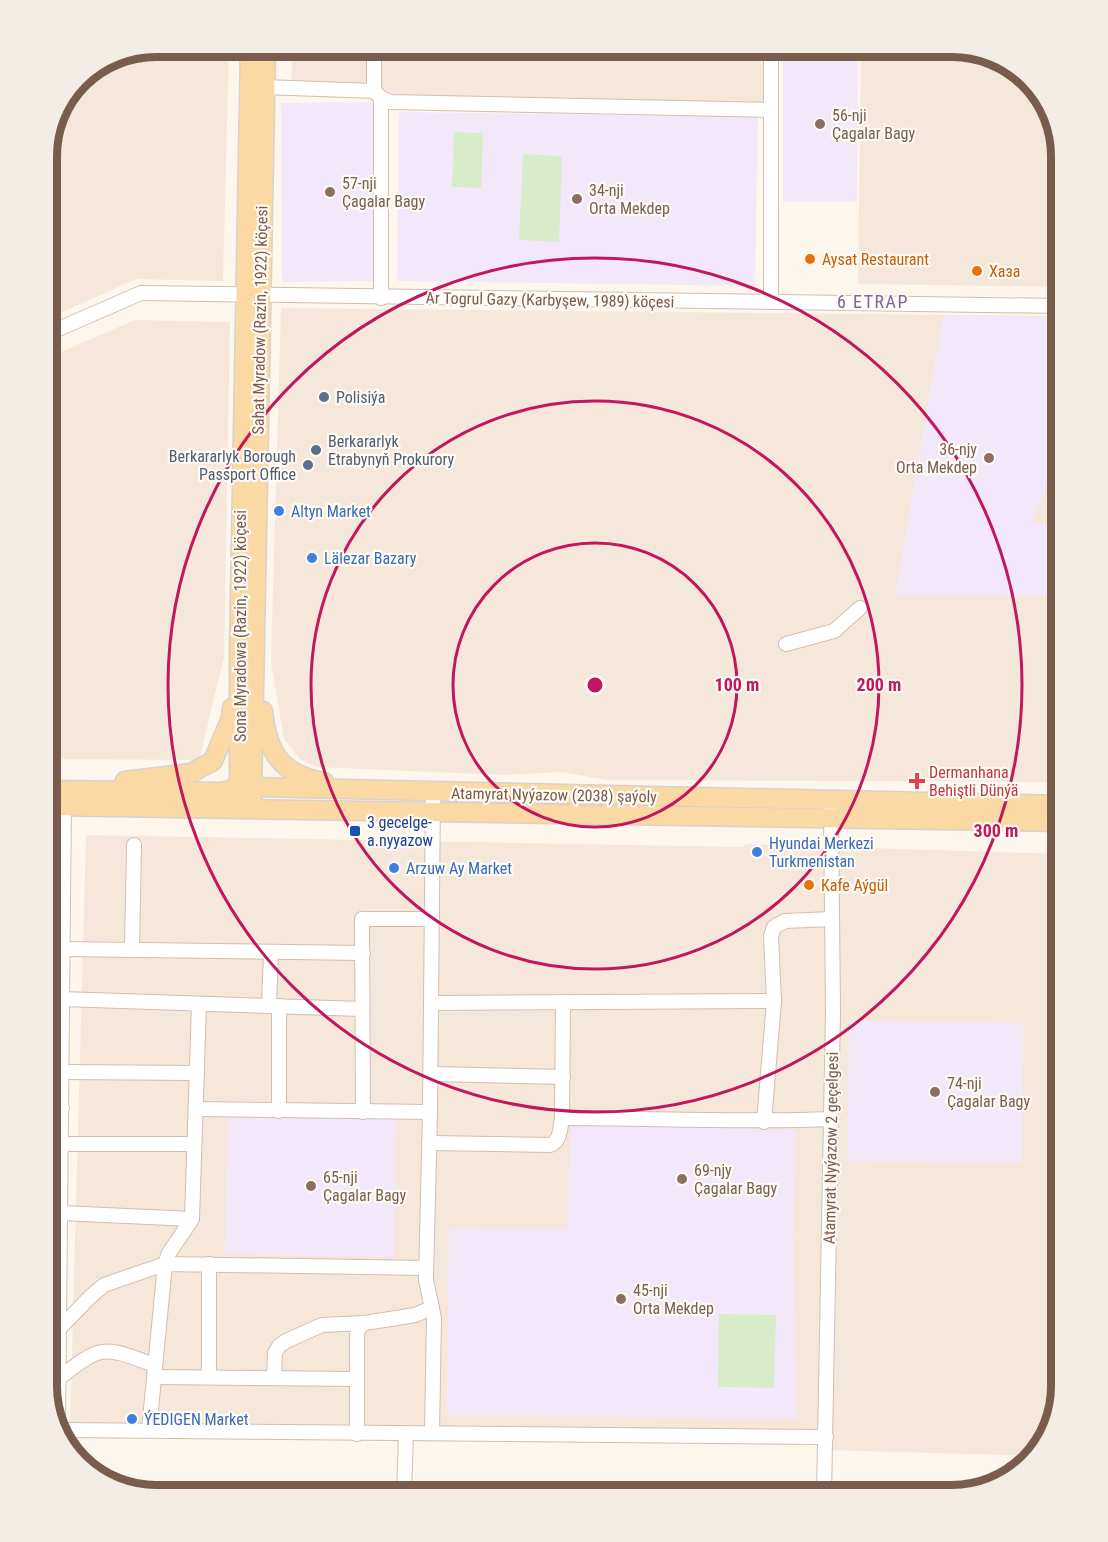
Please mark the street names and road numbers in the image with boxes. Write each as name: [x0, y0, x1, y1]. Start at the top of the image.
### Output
street label: Sahat Myradow (Razin, 1922) köçesi: [249, 206, 271, 434]
street label: Ar Togrul Gazy (Karbyşew, 1989) köçesi: [426, 288, 674, 312]
street label: Sona Myradowa (Razin, 1922) köçesi: [231, 510, 250, 742]
street label: Atamyrat Nyýazow (2038) şaýoly: [451, 784, 657, 806]
street label: Atamyrat Nyýazow 2 geçelgesi: [820, 1052, 842, 1244]

